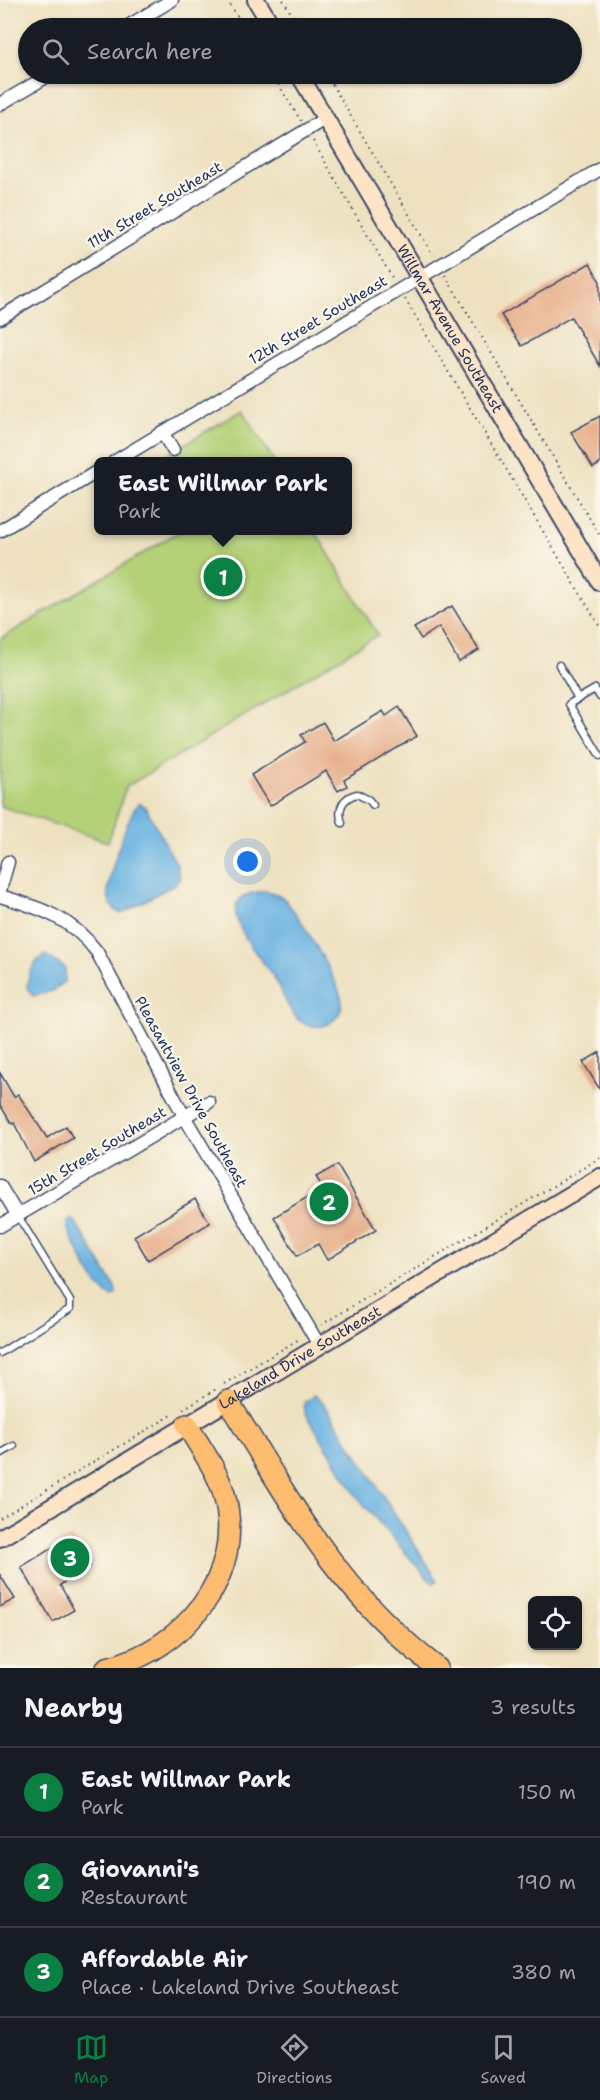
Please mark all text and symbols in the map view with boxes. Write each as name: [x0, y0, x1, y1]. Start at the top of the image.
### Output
search box: [18, 18, 582, 84]
icon: search: [39, 35, 72, 68]
text: Search here: [87, 37, 213, 66]
street label: 11th Street Southeast: [84, 157, 226, 253]
street label: Willmar Avenue Southeast: [392, 241, 508, 417]
street label: 12th Street Southeast: [245, 271, 391, 369]
popup: [94, 457, 352, 535]
text: East Willmar Park: [118, 469, 328, 498]
text: Park: [118, 498, 161, 524]
pin: 1: [204, 554, 242, 600]
your location: [233, 847, 262, 876]
street label: Pleasantview Drive Southeast: [130, 993, 252, 1191]
street label: 15th Street Southeast: [24, 1102, 170, 1200]
pin: 2: [310, 1180, 348, 1224]
street label: Lakeland Drive Southeast: [215, 1301, 385, 1414]
pin: 3: [50, 1536, 90, 1580]
map controls: [528, 1596, 582, 1650]
button: locate: [528, 1596, 582, 1650]
text: Nearby: [24, 1690, 123, 1725]
text: 3 results: [490, 1694, 576, 1720]
text: East Willmar Park: [81, 1765, 291, 1794]
text: 1: [39, 1779, 48, 1805]
text: 150 m: [518, 1779, 576, 1805]
text: Park: [81, 1794, 124, 1820]
text: Giovanni's: [81, 1855, 199, 1884]
text: 2: [37, 1869, 51, 1895]
text: 190 m: [517, 1869, 576, 1895]
text: Restaurant: [81, 1884, 188, 1910]
text: Affordable Air: [81, 1945, 248, 1974]
text: 3: [37, 1959, 51, 1985]
text: 380 m: [511, 1959, 576, 1985]
text: Place · Lakeland Drive Southeast: [81, 1974, 399, 2000]
tab: Map: [74, 2031, 108, 2088]
tab: Directions: [256, 2031, 333, 2088]
tab: Saved: [481, 2031, 526, 2088]

